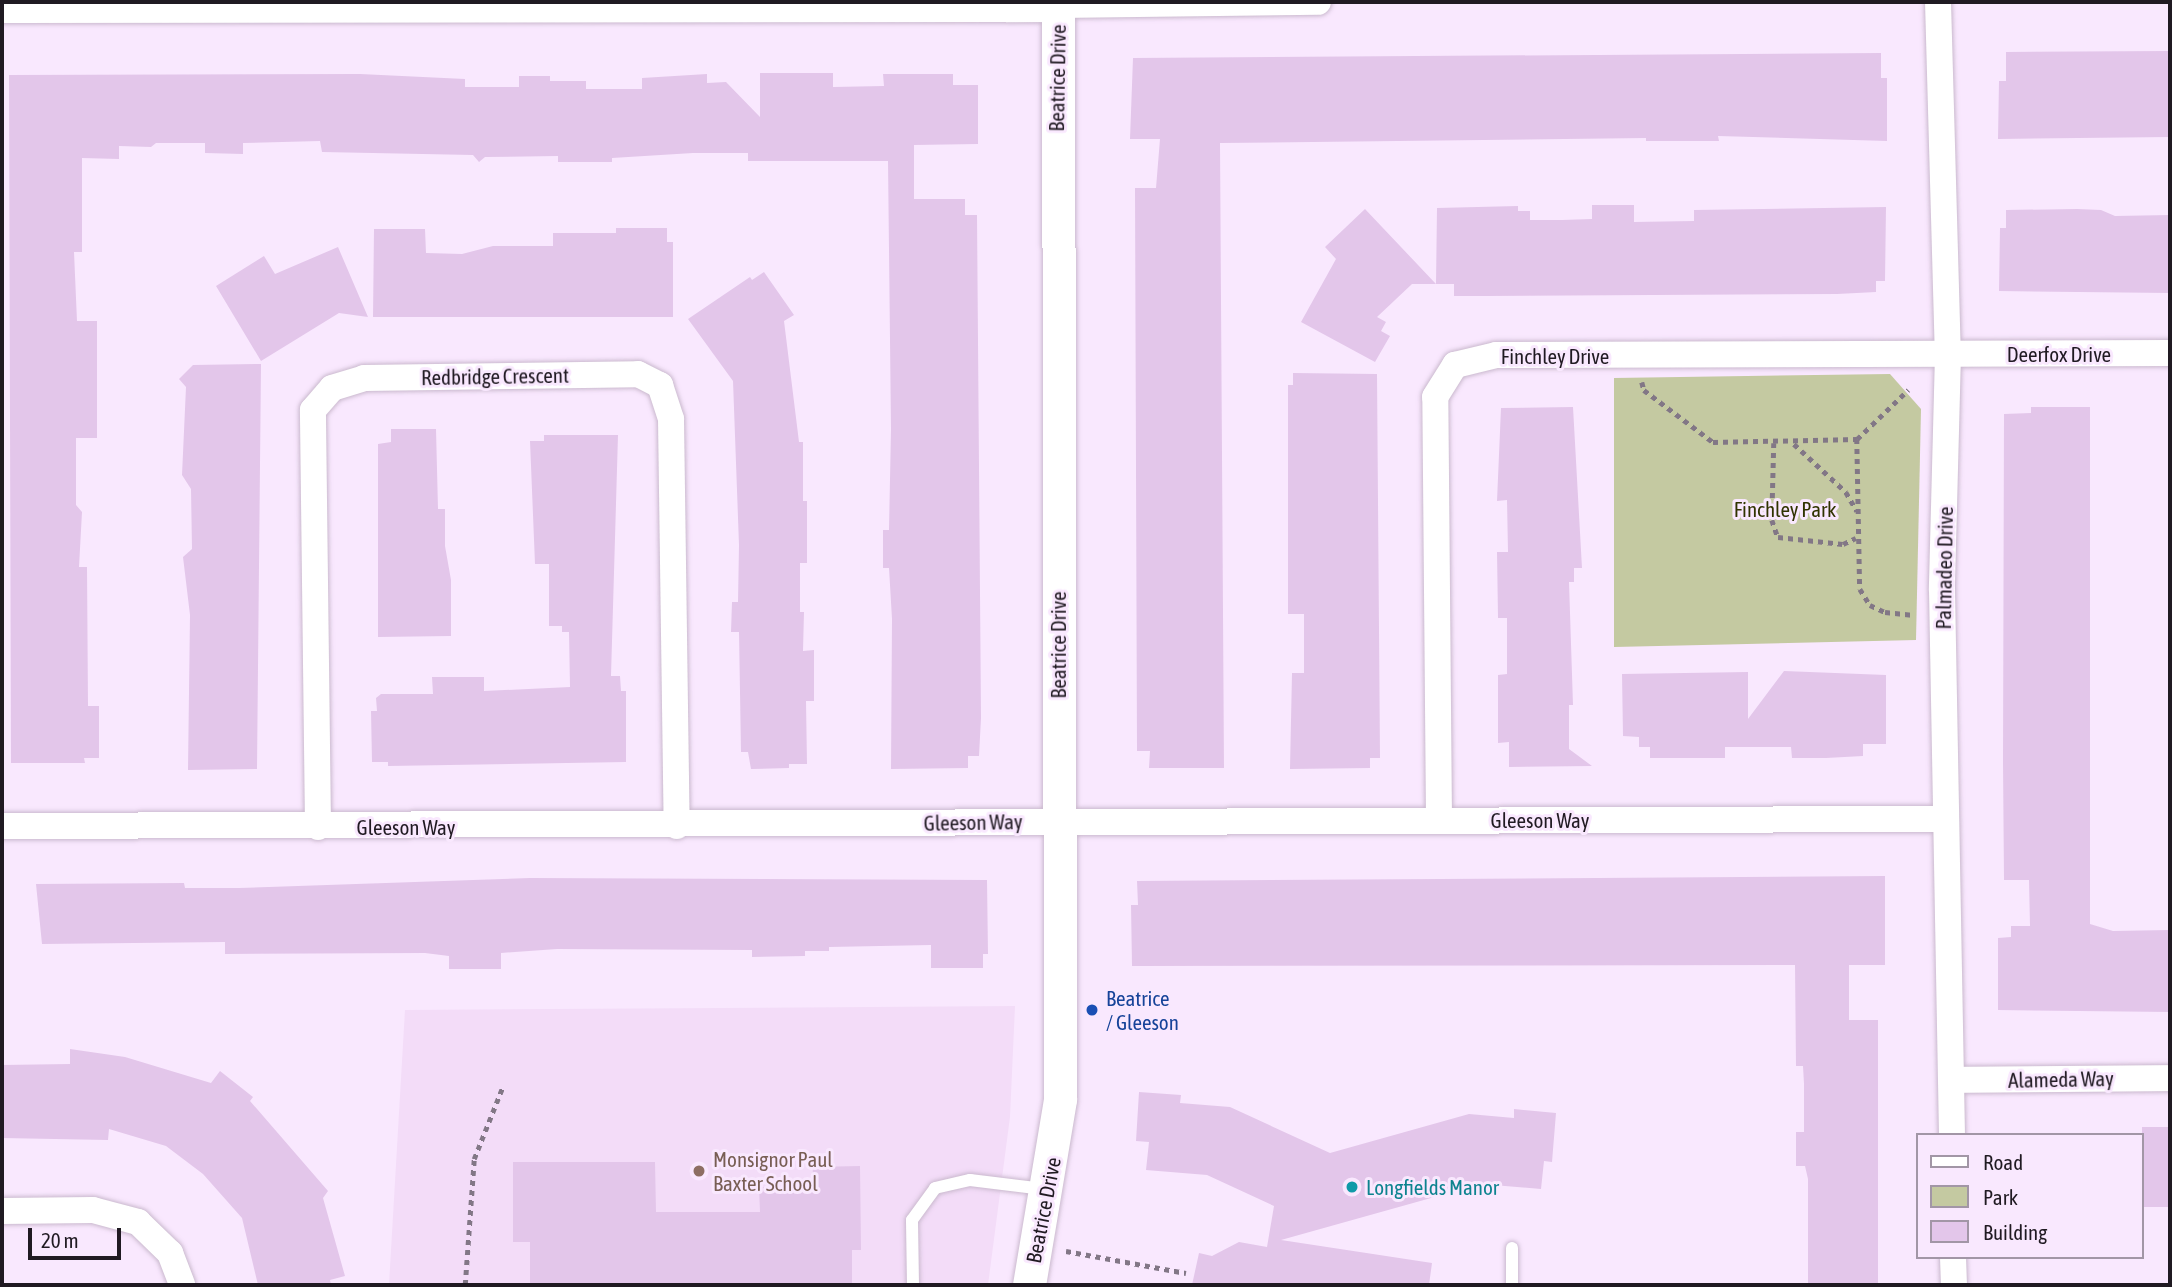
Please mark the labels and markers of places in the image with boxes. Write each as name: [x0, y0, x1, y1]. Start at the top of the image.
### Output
place label: Beatrice / Gleeson: [1106, 985, 1179, 1035]
marker: Beatrice / Gleeson: [1084, 1002, 1100, 1018]
place label: Monsignor Paul Baxter School: [713, 1146, 833, 1196]
marker: Monsignor Paul Baxter School: [691, 1163, 707, 1179]
place label: Longfields Manor: [1366, 1174, 1499, 1200]
marker: Longfields Manor: [1344, 1179, 1360, 1195]

